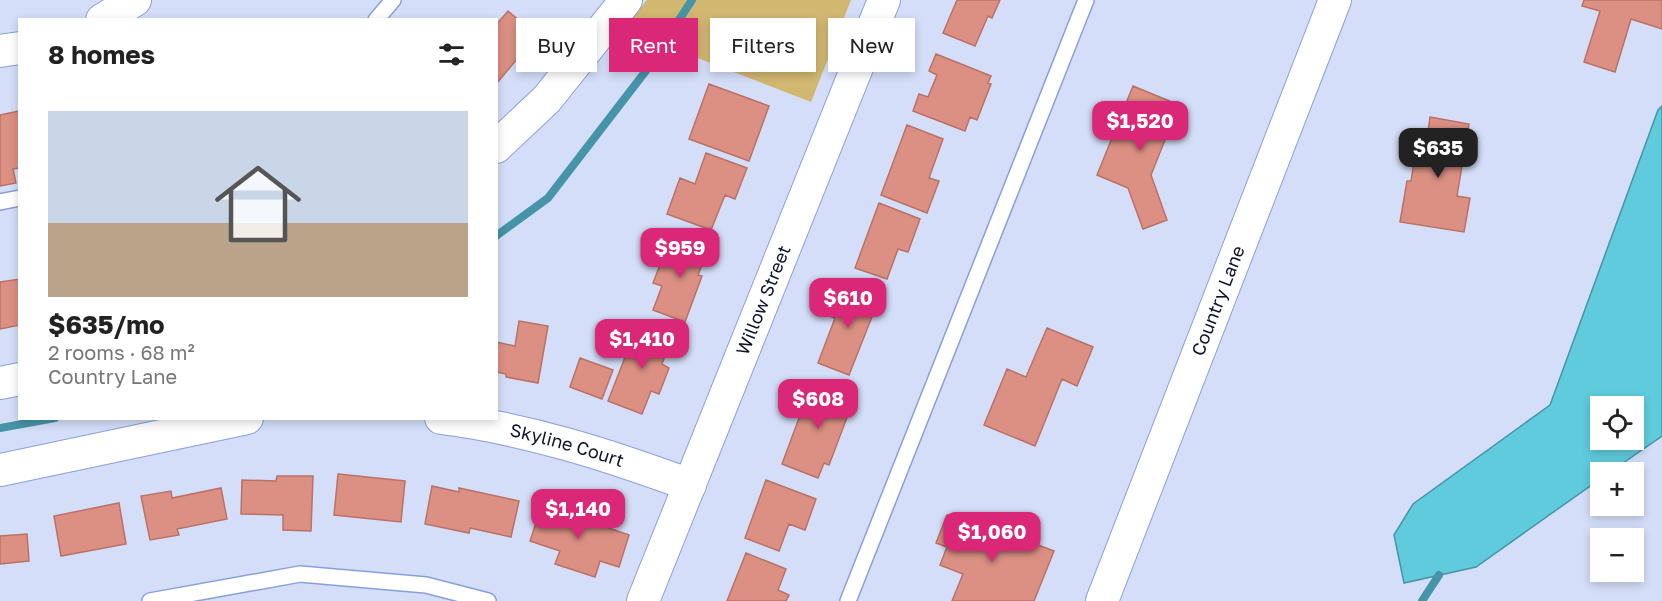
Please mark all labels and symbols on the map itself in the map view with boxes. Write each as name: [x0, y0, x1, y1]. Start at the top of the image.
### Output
pin: $1,520: [1091, 101, 1189, 152]
pin: $635: [1402, 128, 1474, 179]
pin: $959: [644, 228, 716, 279]
street label: Willow Street: [731, 242, 795, 358]
street label: Country Lane: [1186, 242, 1249, 359]
pin: $610: [812, 278, 884, 329]
pin: $1,410: [593, 319, 691, 370]
pin: $608: [782, 379, 854, 430]
street label: Skyline Court: [508, 418, 627, 471]
pin: $1,140: [529, 489, 627, 540]
pin: $1,060: [943, 512, 1041, 563]

